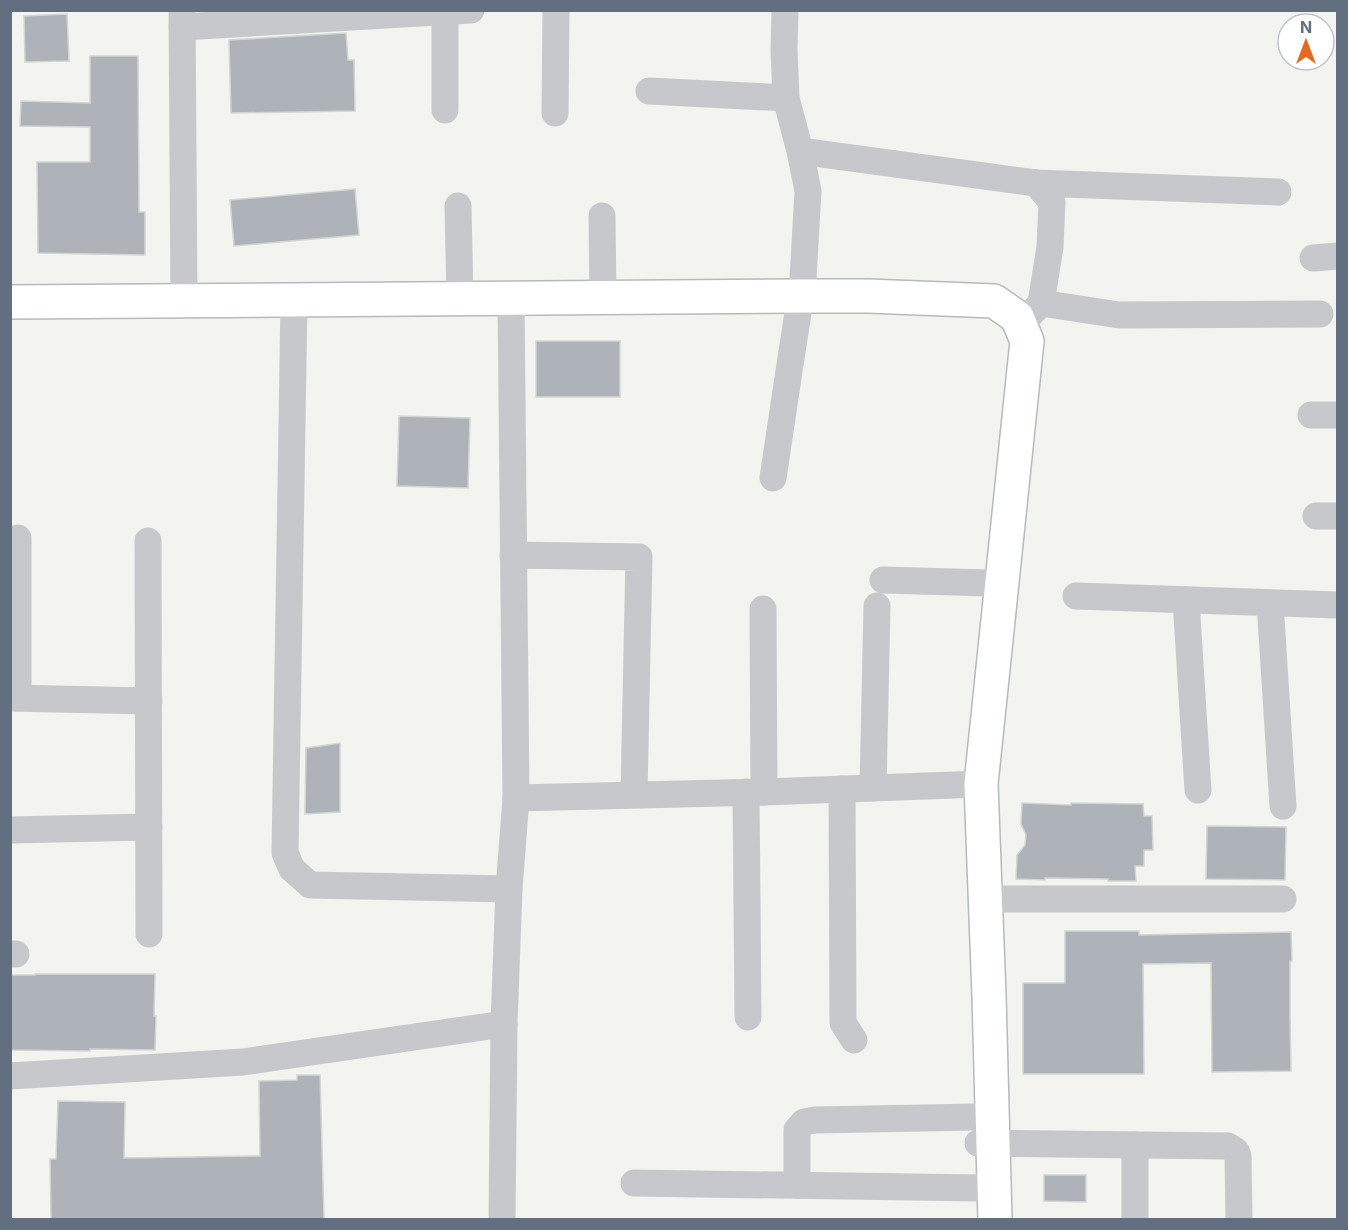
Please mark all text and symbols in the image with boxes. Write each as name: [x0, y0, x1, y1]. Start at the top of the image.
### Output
north arrow: [1276, 12, 1336, 72]
text: N: [1300, 17, 1312, 37]

